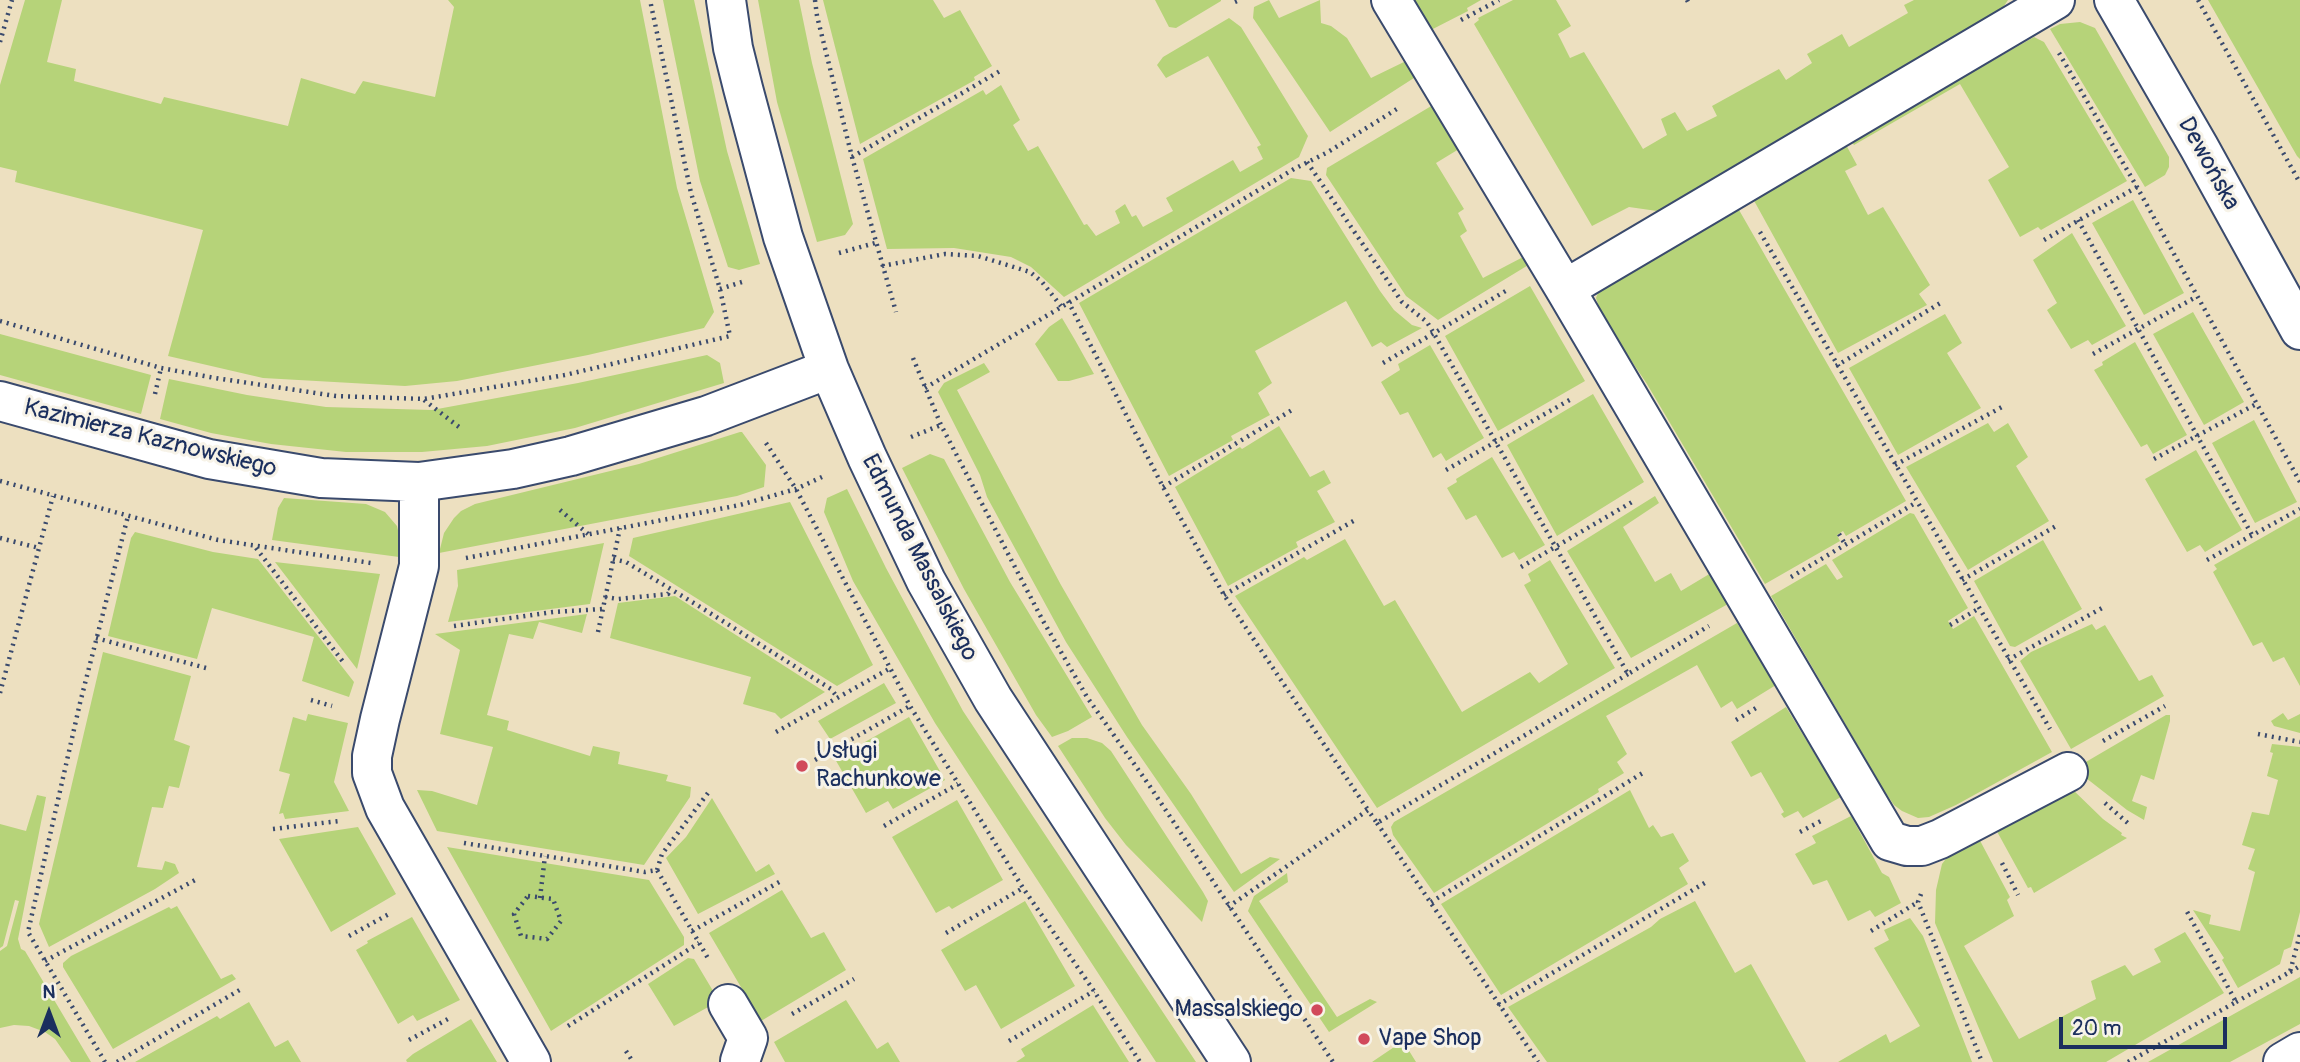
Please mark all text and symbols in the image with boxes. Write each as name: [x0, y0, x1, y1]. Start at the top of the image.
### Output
street label: Dewońska: [2171, 113, 2245, 215]
street label: Kazimierza Kaznowskiego: [21, 394, 279, 484]
street label: Edmunda Massalskiego: [854, 450, 984, 666]
place label: Usługi Rachunkowe: [816, 738, 941, 794]
marker: Usługi Rachunkowe: [794, 758, 810, 774]
north arrow: [14, 978, 84, 1048]
text: N: [43, 980, 55, 1004]
place label: Massalskiego: [1174, 996, 1303, 1024]
marker: Massalskiego: [1309, 1002, 1325, 1018]
scale bar: [2062, 1002, 2230, 1046]
text: 20 m: [2072, 1015, 2121, 1042]
place label: Vape Shop: [1378, 1025, 1482, 1053]
marker: Vape Shop: [1356, 1031, 1372, 1047]

